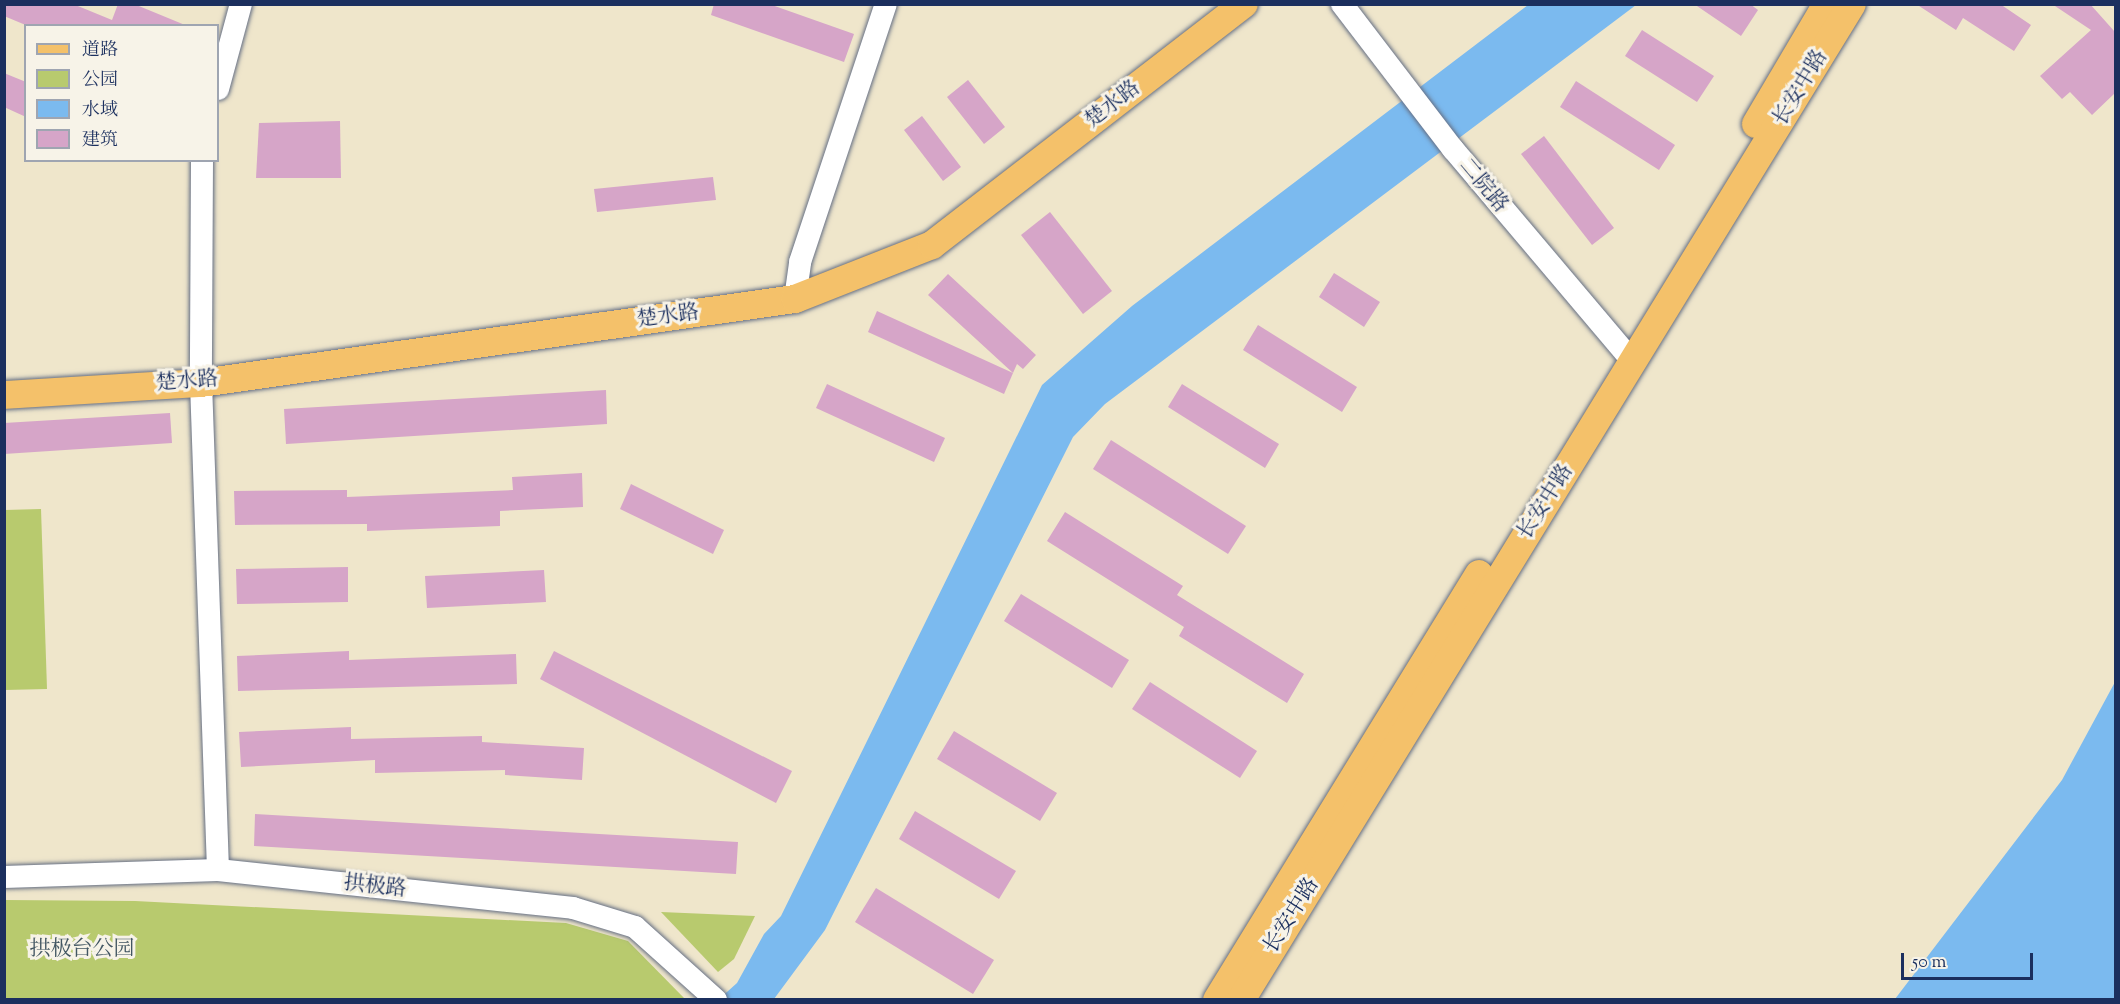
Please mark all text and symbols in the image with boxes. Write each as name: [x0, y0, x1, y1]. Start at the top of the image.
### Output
legend: [24, 24, 219, 162]
text: 道路: [82, 38, 118, 64]
street label: 长安中路: [1769, 46, 1833, 130]
text: 公园: [82, 68, 118, 94]
street label: 楚水路: [1080, 76, 1146, 134]
text: 水域: [82, 98, 118, 124]
text: 建筑: [82, 128, 118, 154]
street label: 二院路: [1453, 154, 1513, 218]
street label: 楚水路: [635, 300, 701, 334]
street label: 楚水路: [155, 367, 219, 397]
street label: 长安中路: [1513, 460, 1579, 544]
street label: 拱极路: [342, 871, 408, 903]
street label: 长安中路: [1259, 874, 1325, 958]
park label: 拱极台公园: [30, 937, 134, 963]
scale bar: [1904, 941, 2036, 979]
text: 50 m: [1912, 950, 1946, 976]

